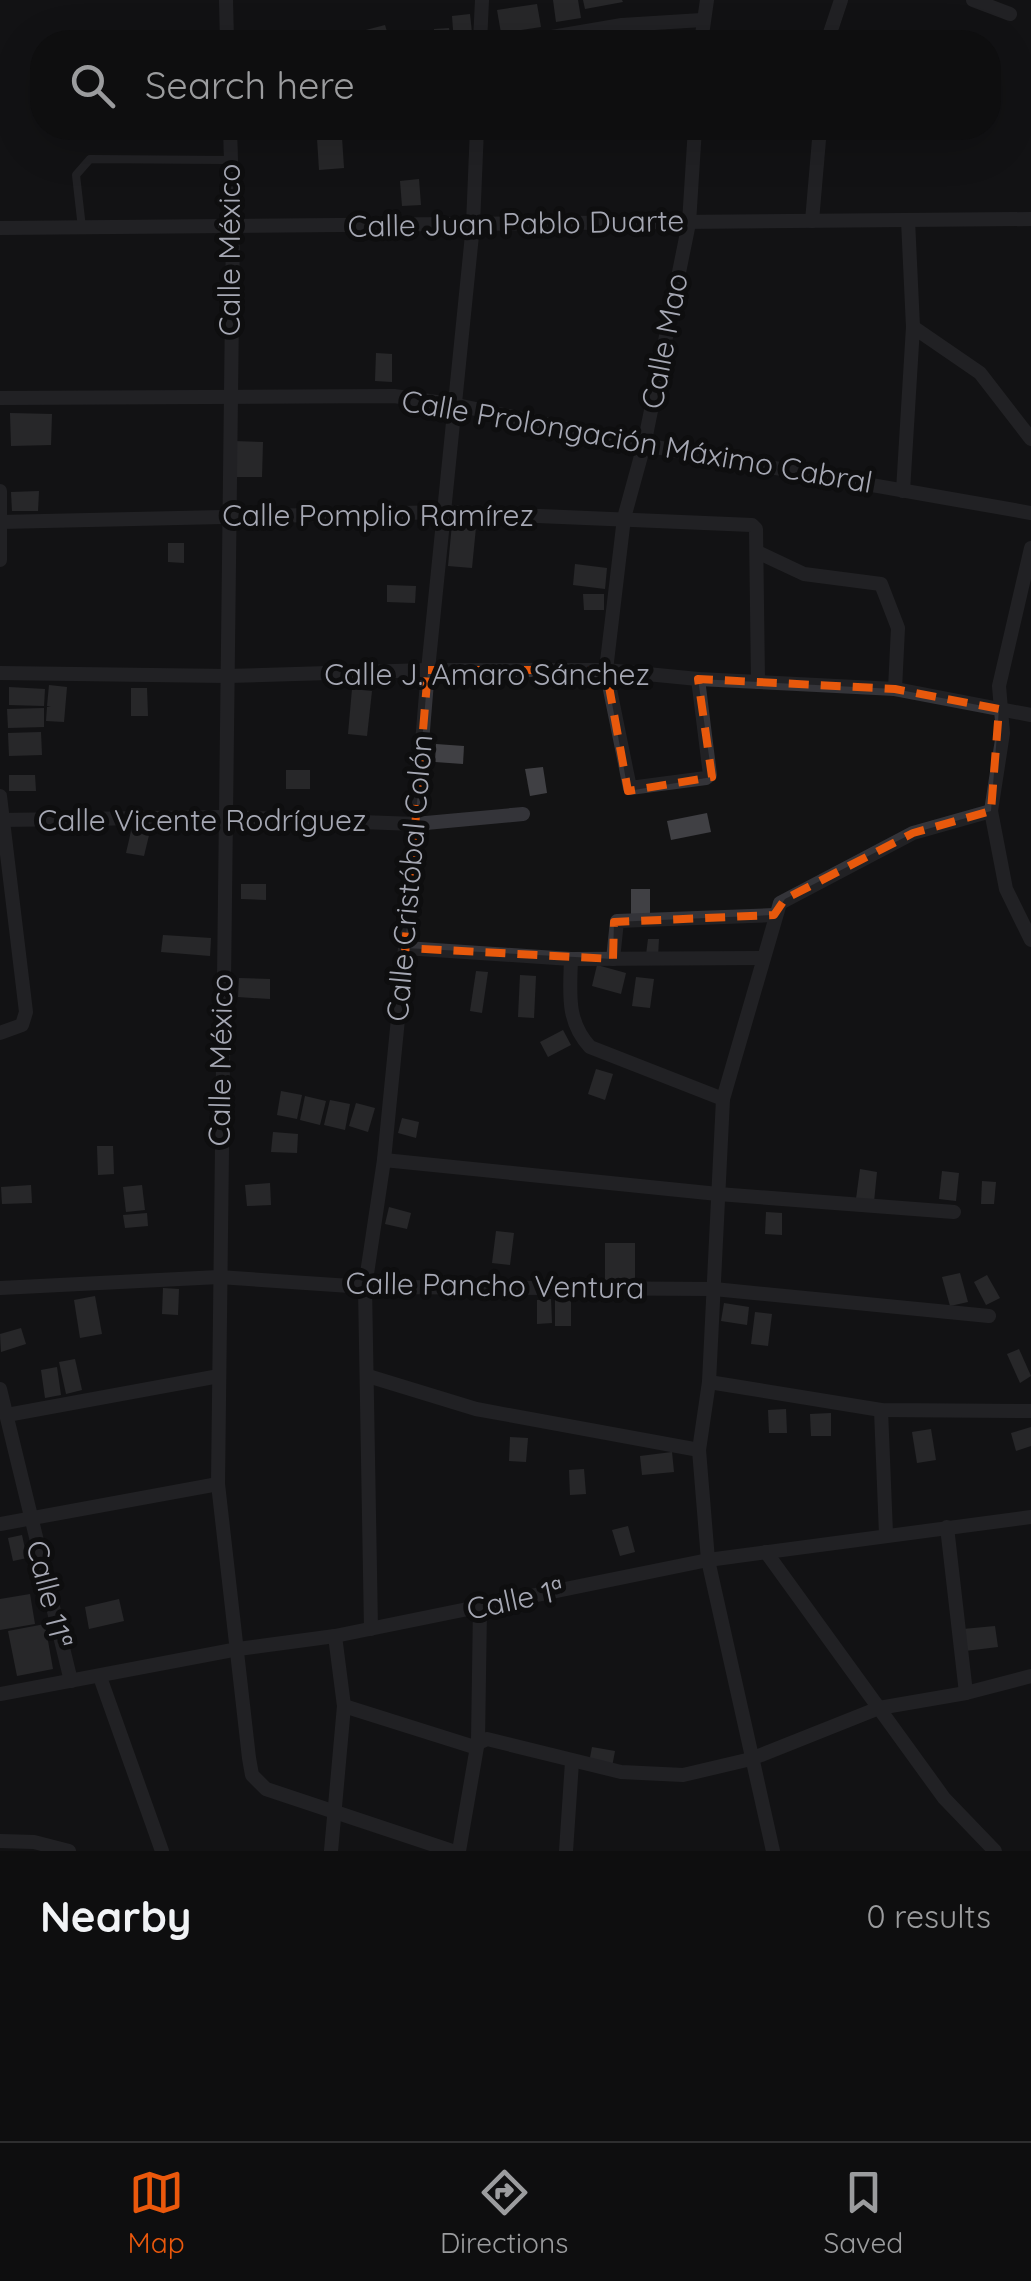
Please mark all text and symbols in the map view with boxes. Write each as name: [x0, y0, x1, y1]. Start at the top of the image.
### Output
search box: [30, 30, 1001, 140]
icon: search: [65, 58, 120, 113]
text: Search here: [145, 61, 355, 109]
street label: Calle México: [210, 164, 248, 336]
street label: Calle Juan Pablo Duarte: [347, 201, 685, 245]
street label: Calle Mao: [632, 270, 696, 412]
street label: Calle Prolongación Máximo Cabral: [399, 381, 876, 501]
street label: Calle Pomplio Ramírez: [222, 496, 534, 534]
street label: Calle J. Amaro Sánchez: [324, 655, 650, 693]
street label: Calle Cristóbal Colón: [378, 733, 440, 1023]
street label: Calle Vicente Rodríguez: [38, 801, 366, 839]
street label: Calle México: [199, 973, 241, 1147]
street label: Calle Pancho Ventura: [345, 1263, 645, 1307]
street label: Calle 11ª: [18, 1536, 82, 1651]
street label: Calle 1ª: [463, 1570, 567, 1628]
text: Nearby: [40, 1890, 191, 1943]
text: 0 results: [867, 1896, 991, 1936]
tab: Map: [128, 2165, 185, 2260]
tab: Directions: [440, 2165, 568, 2260]
tab: Saved: [824, 2165, 903, 2260]

